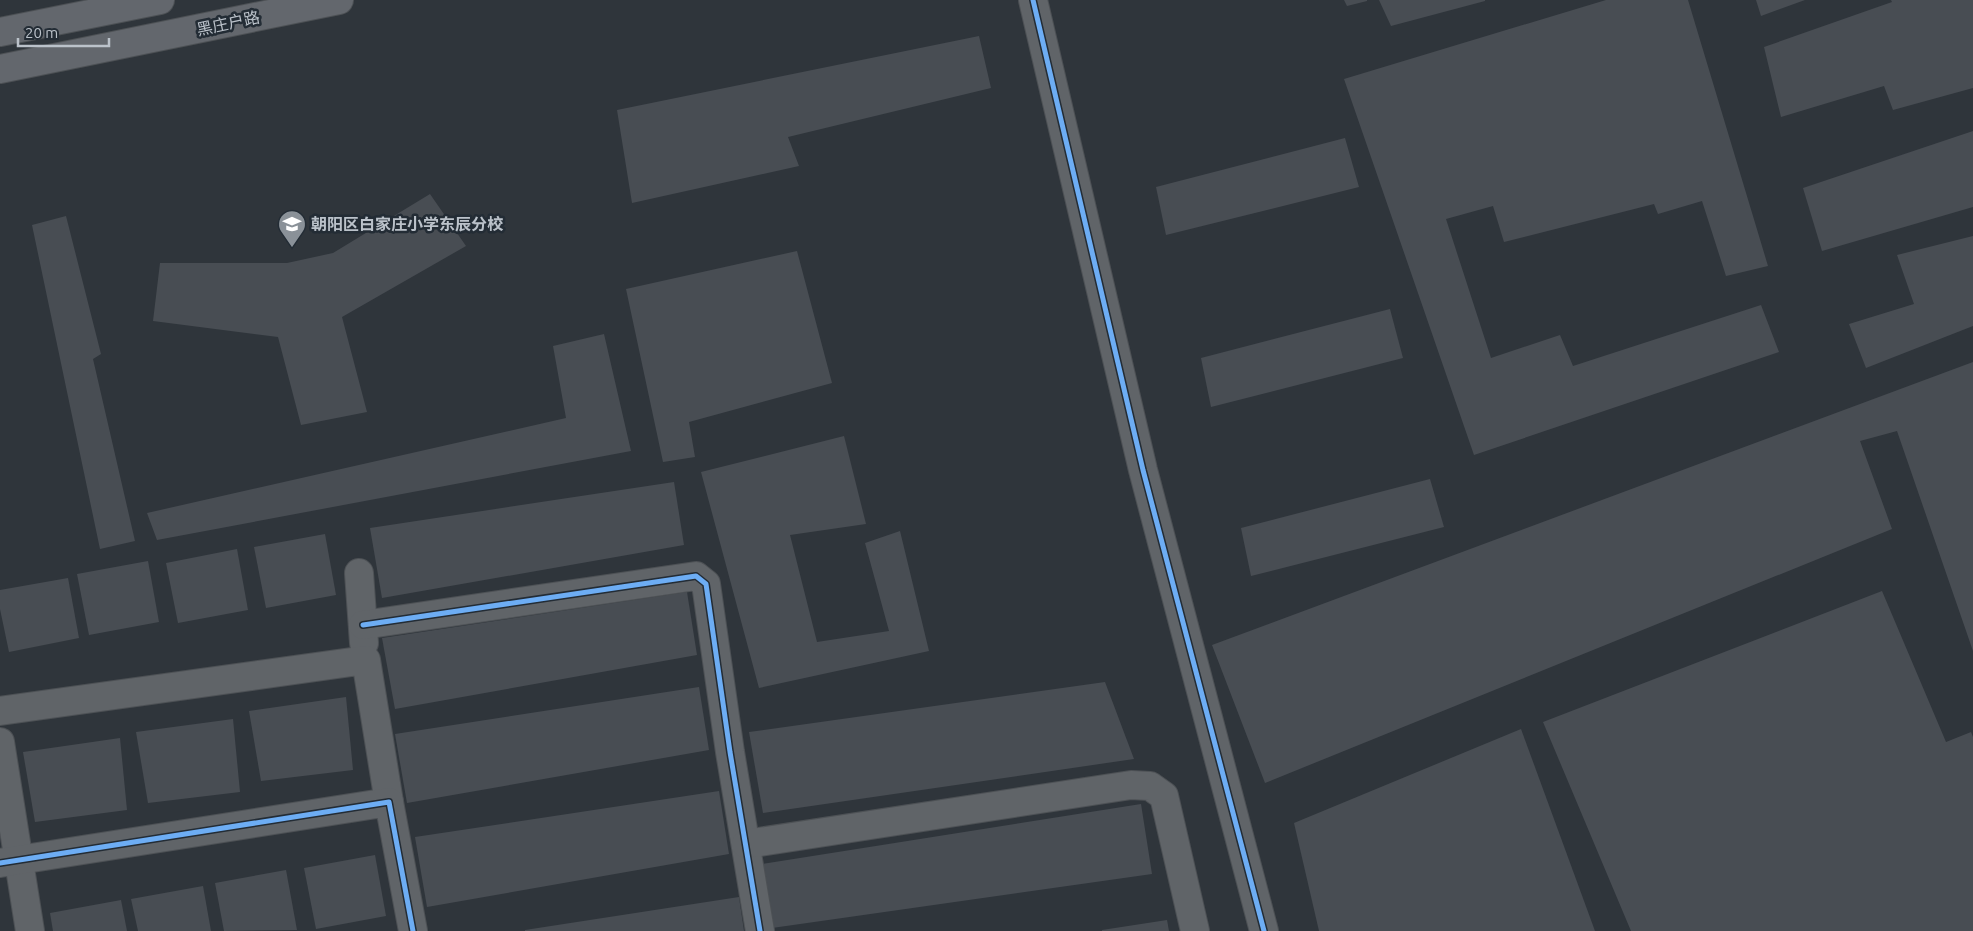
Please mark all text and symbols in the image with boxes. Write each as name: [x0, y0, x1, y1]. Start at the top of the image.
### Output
street label: 黑庄户路: [195, 8, 261, 38]
scale bar: [18, 15, 109, 47]
text: 20 m: [25, 24, 58, 41]
school or university icon: 朝阳区白家庄小学东辰分校: [277, 209, 307, 248]
place label: 朝阳区白家庄小学东辰分校: [311, 215, 504, 233]

